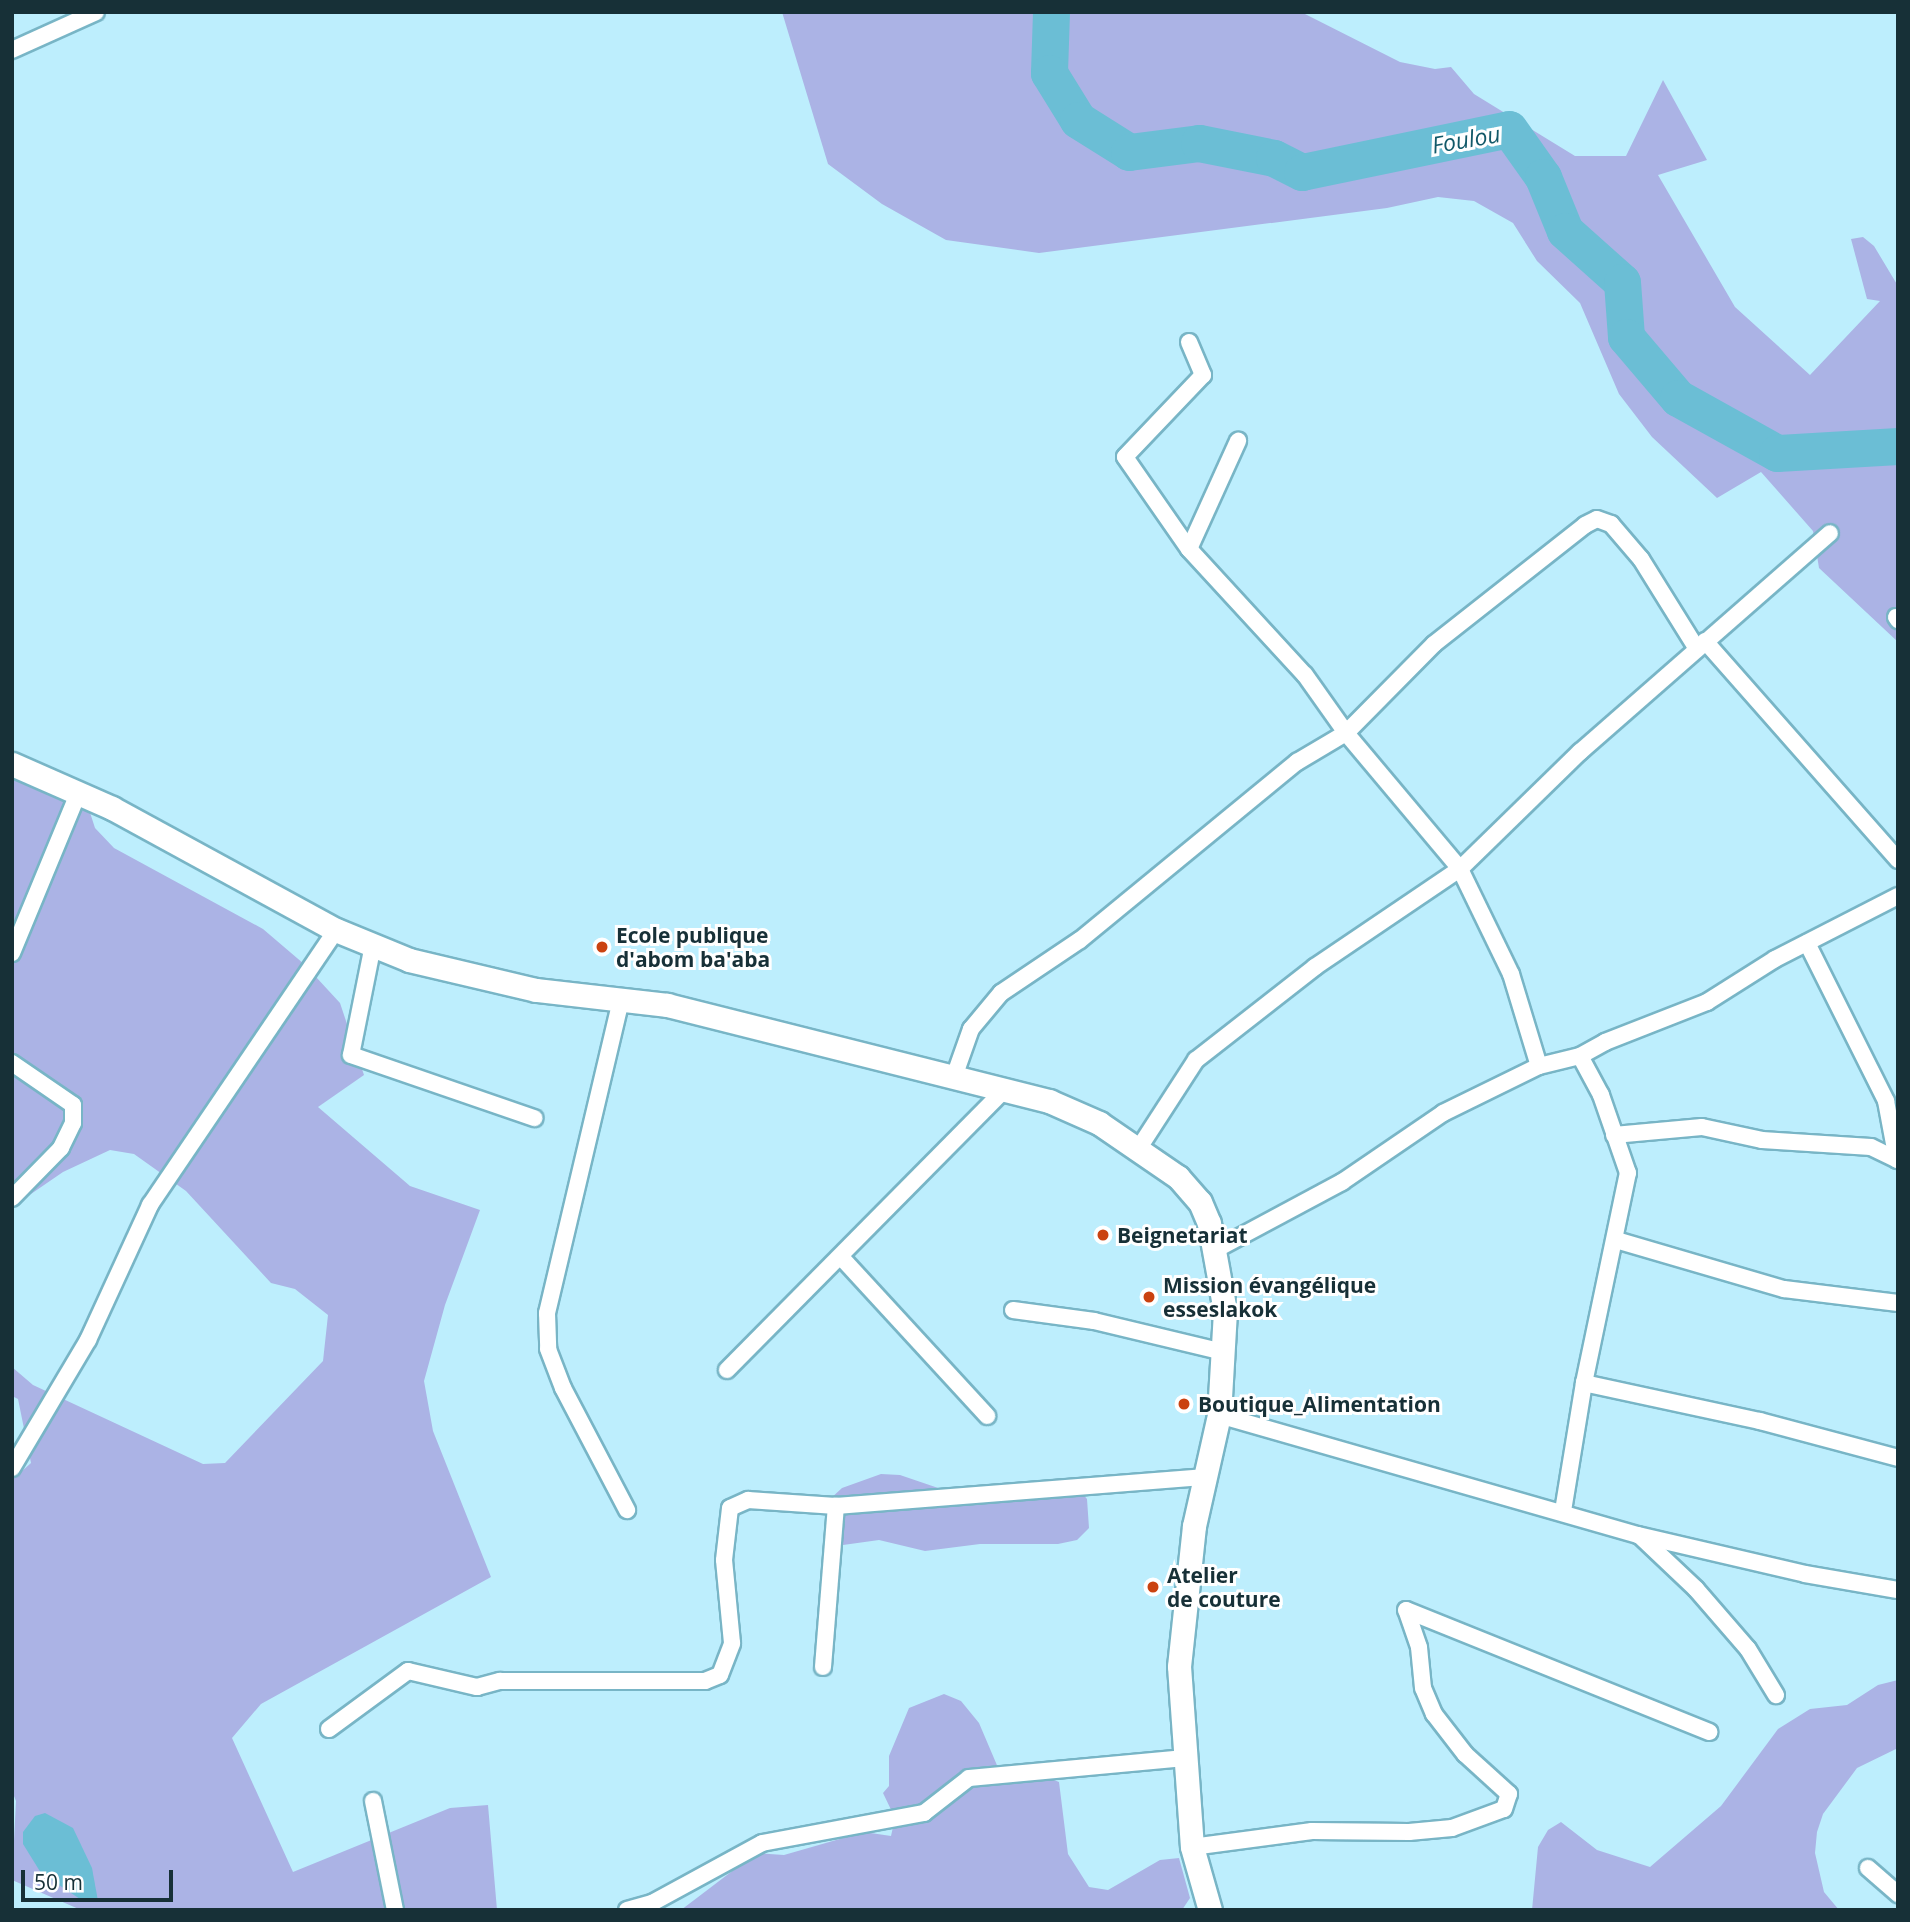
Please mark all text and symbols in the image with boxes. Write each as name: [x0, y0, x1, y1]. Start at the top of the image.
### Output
water label: Foulou: [1430, 119, 1502, 159]
place label: Ecole publique d'abom ba'aba: [616, 922, 770, 972]
marker: Ecole publique d'abom ba'aba: [594, 939, 610, 955]
place label: Beignetariat: [1117, 1222, 1248, 1248]
marker: Beignetariat: [1095, 1227, 1111, 1243]
place label: Mission évangélique esseslakok: [1163, 1272, 1376, 1322]
marker: Mission évangélique esseslakok: [1141, 1289, 1157, 1305]
place label: Boutique_Alimentation: [1198, 1391, 1441, 1417]
marker: Boutique_Alimentation: [1176, 1396, 1192, 1412]
place label: Atelier de couture: [1167, 1562, 1281, 1612]
marker: Atelier de couture: [1145, 1579, 1161, 1595]
scale bar: [24, 1856, 177, 1900]
text: 50 m: [34, 1868, 83, 1896]

